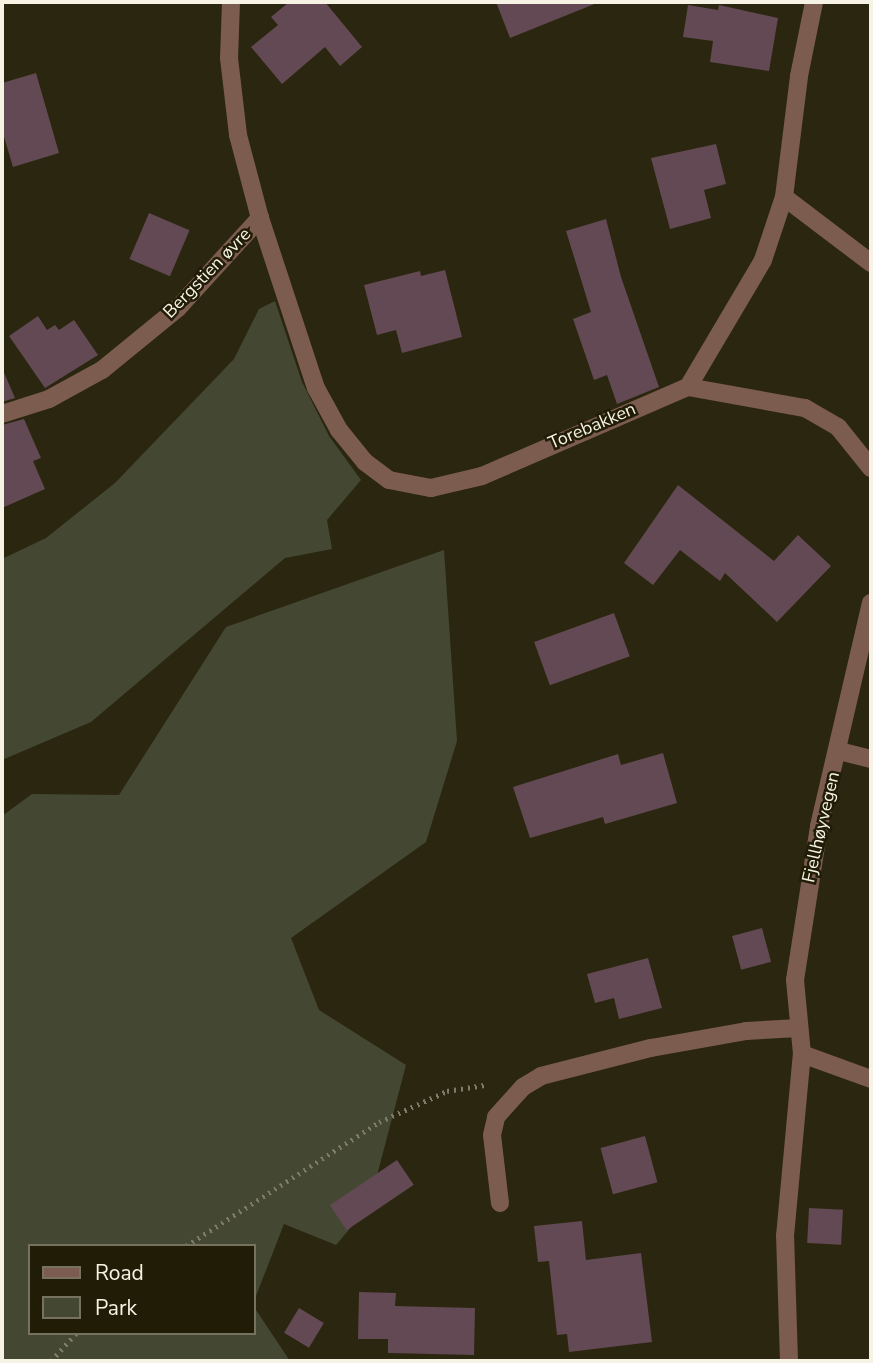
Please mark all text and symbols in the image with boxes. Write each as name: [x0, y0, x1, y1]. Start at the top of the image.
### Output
street label: Bergstien øvre: [159, 223, 255, 323]
street label: Torebakken: [545, 398, 639, 454]
street label: Fjellhøyvegen: [798, 769, 844, 885]
legend: [28, 1244, 256, 1335]
text: Road: [95, 1259, 144, 1287]
text: Park: [95, 1294, 137, 1322]

